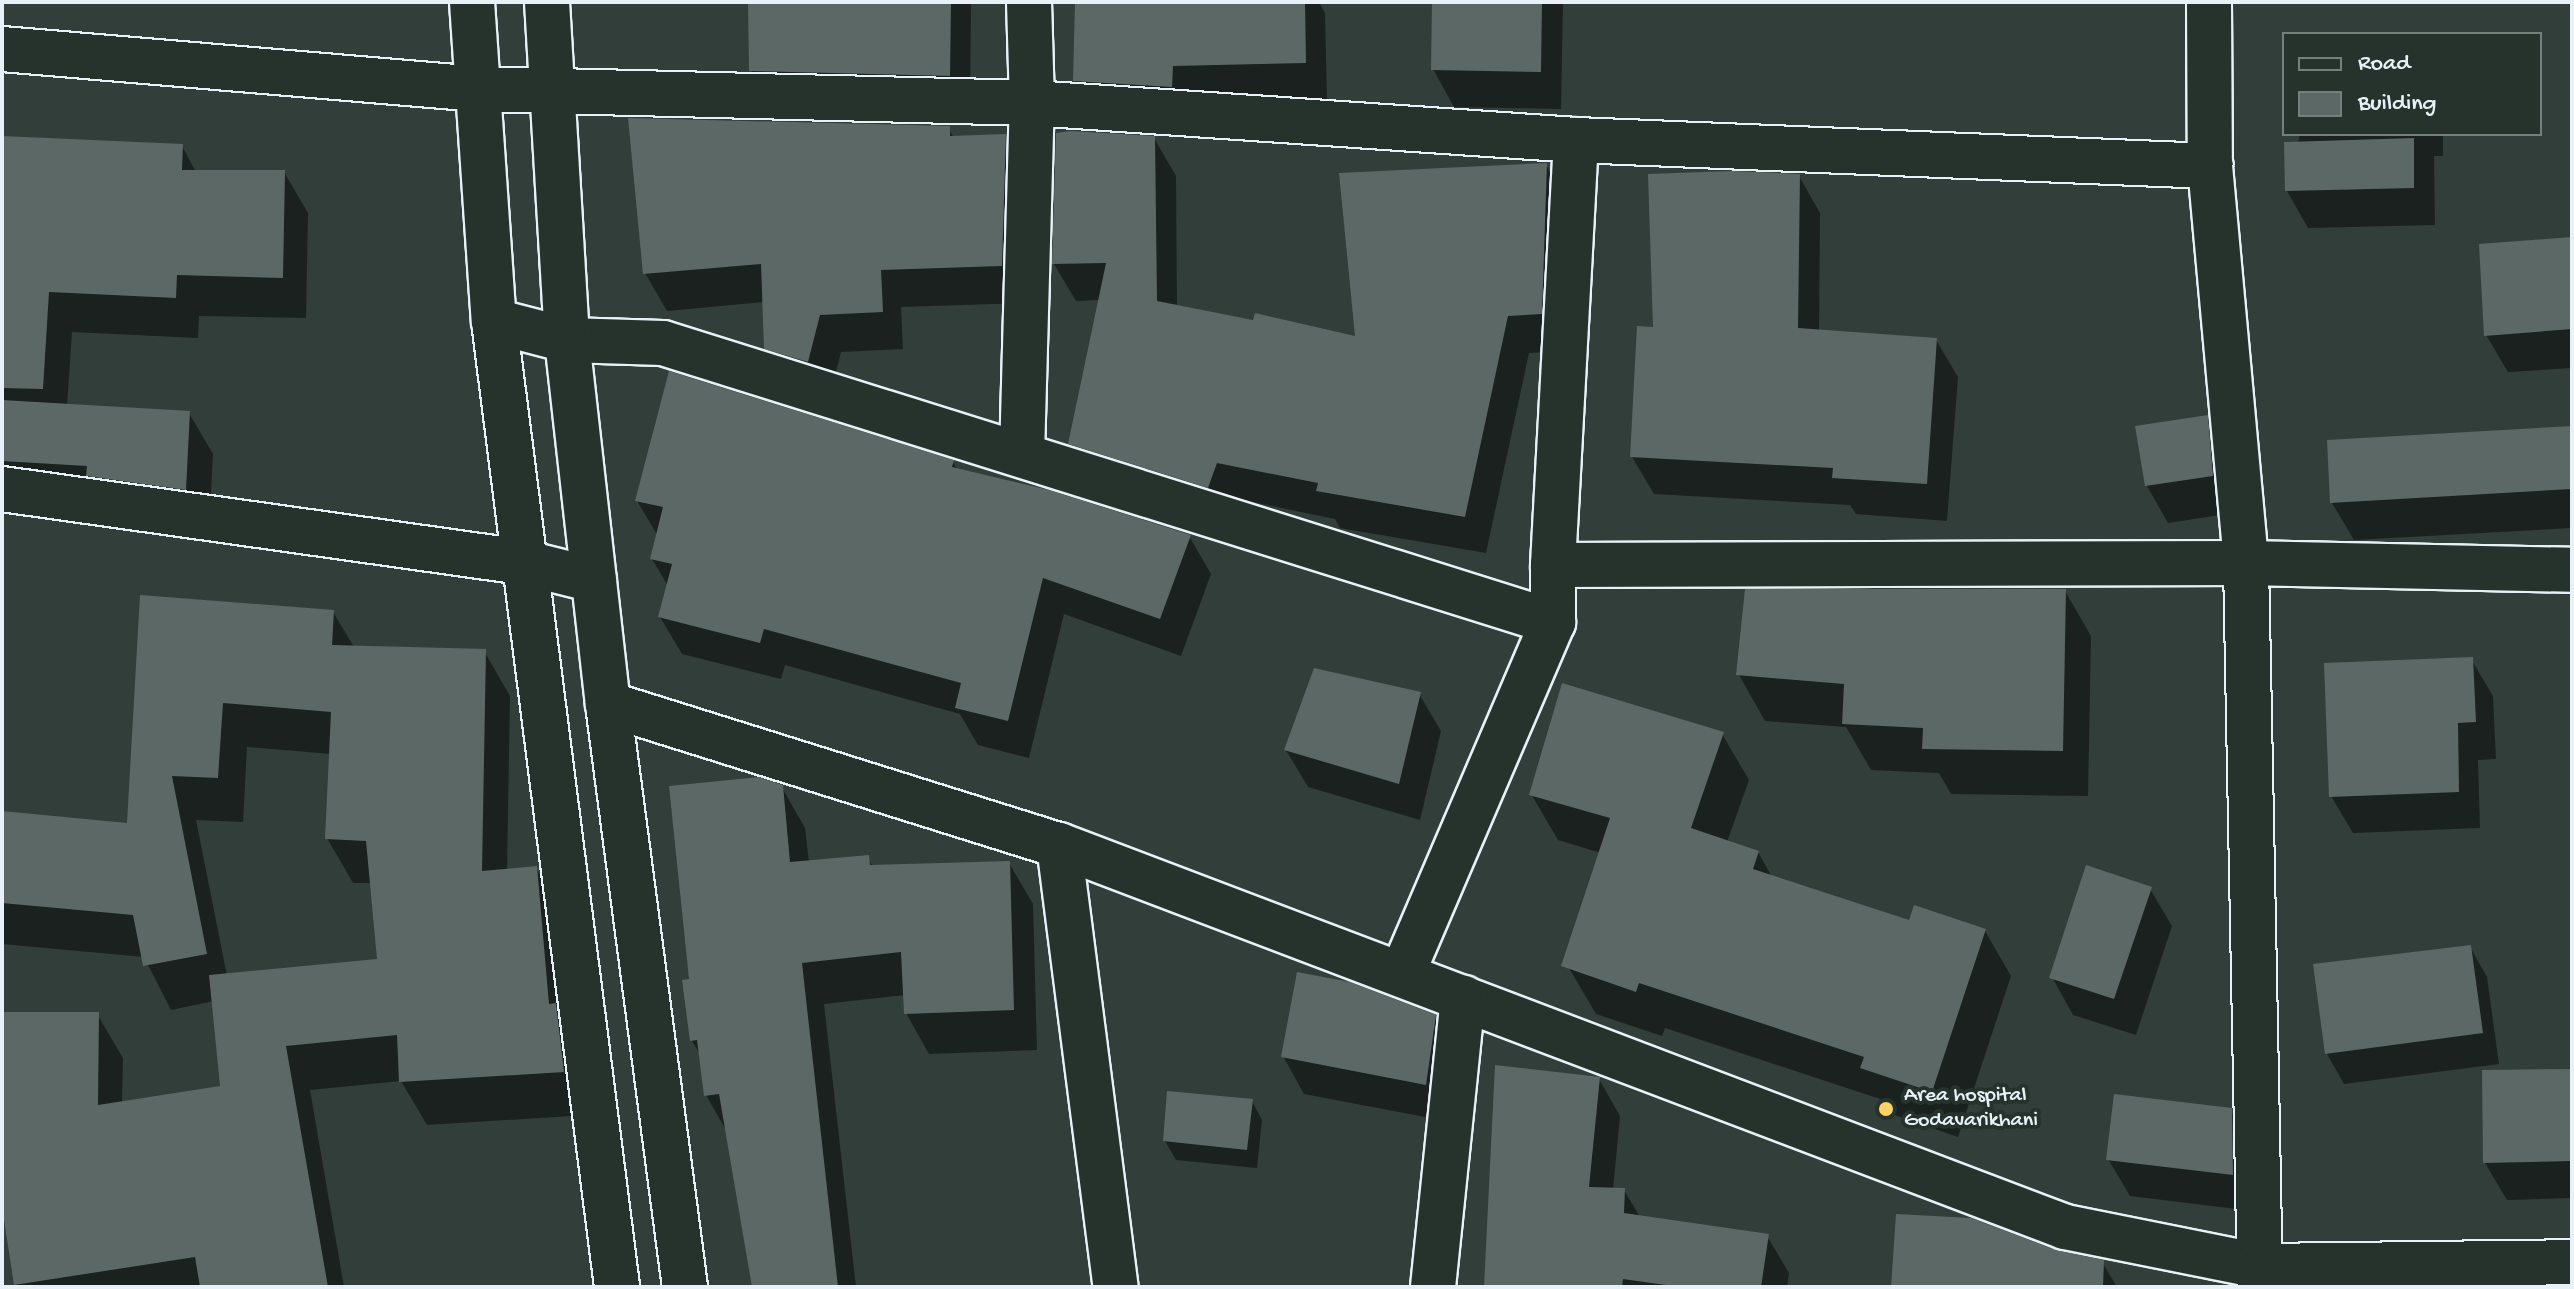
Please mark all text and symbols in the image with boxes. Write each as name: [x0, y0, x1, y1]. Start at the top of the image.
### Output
legend: [2282, 32, 2542, 136]
text: Road: [2358, 50, 2410, 79]
text: Building: [2358, 90, 2436, 119]
place label: Area hospital Godavarikhani: [1904, 1083, 2038, 1134]
marker: Area hospital Godavarikhani: [1875, 1098, 1897, 1120]

